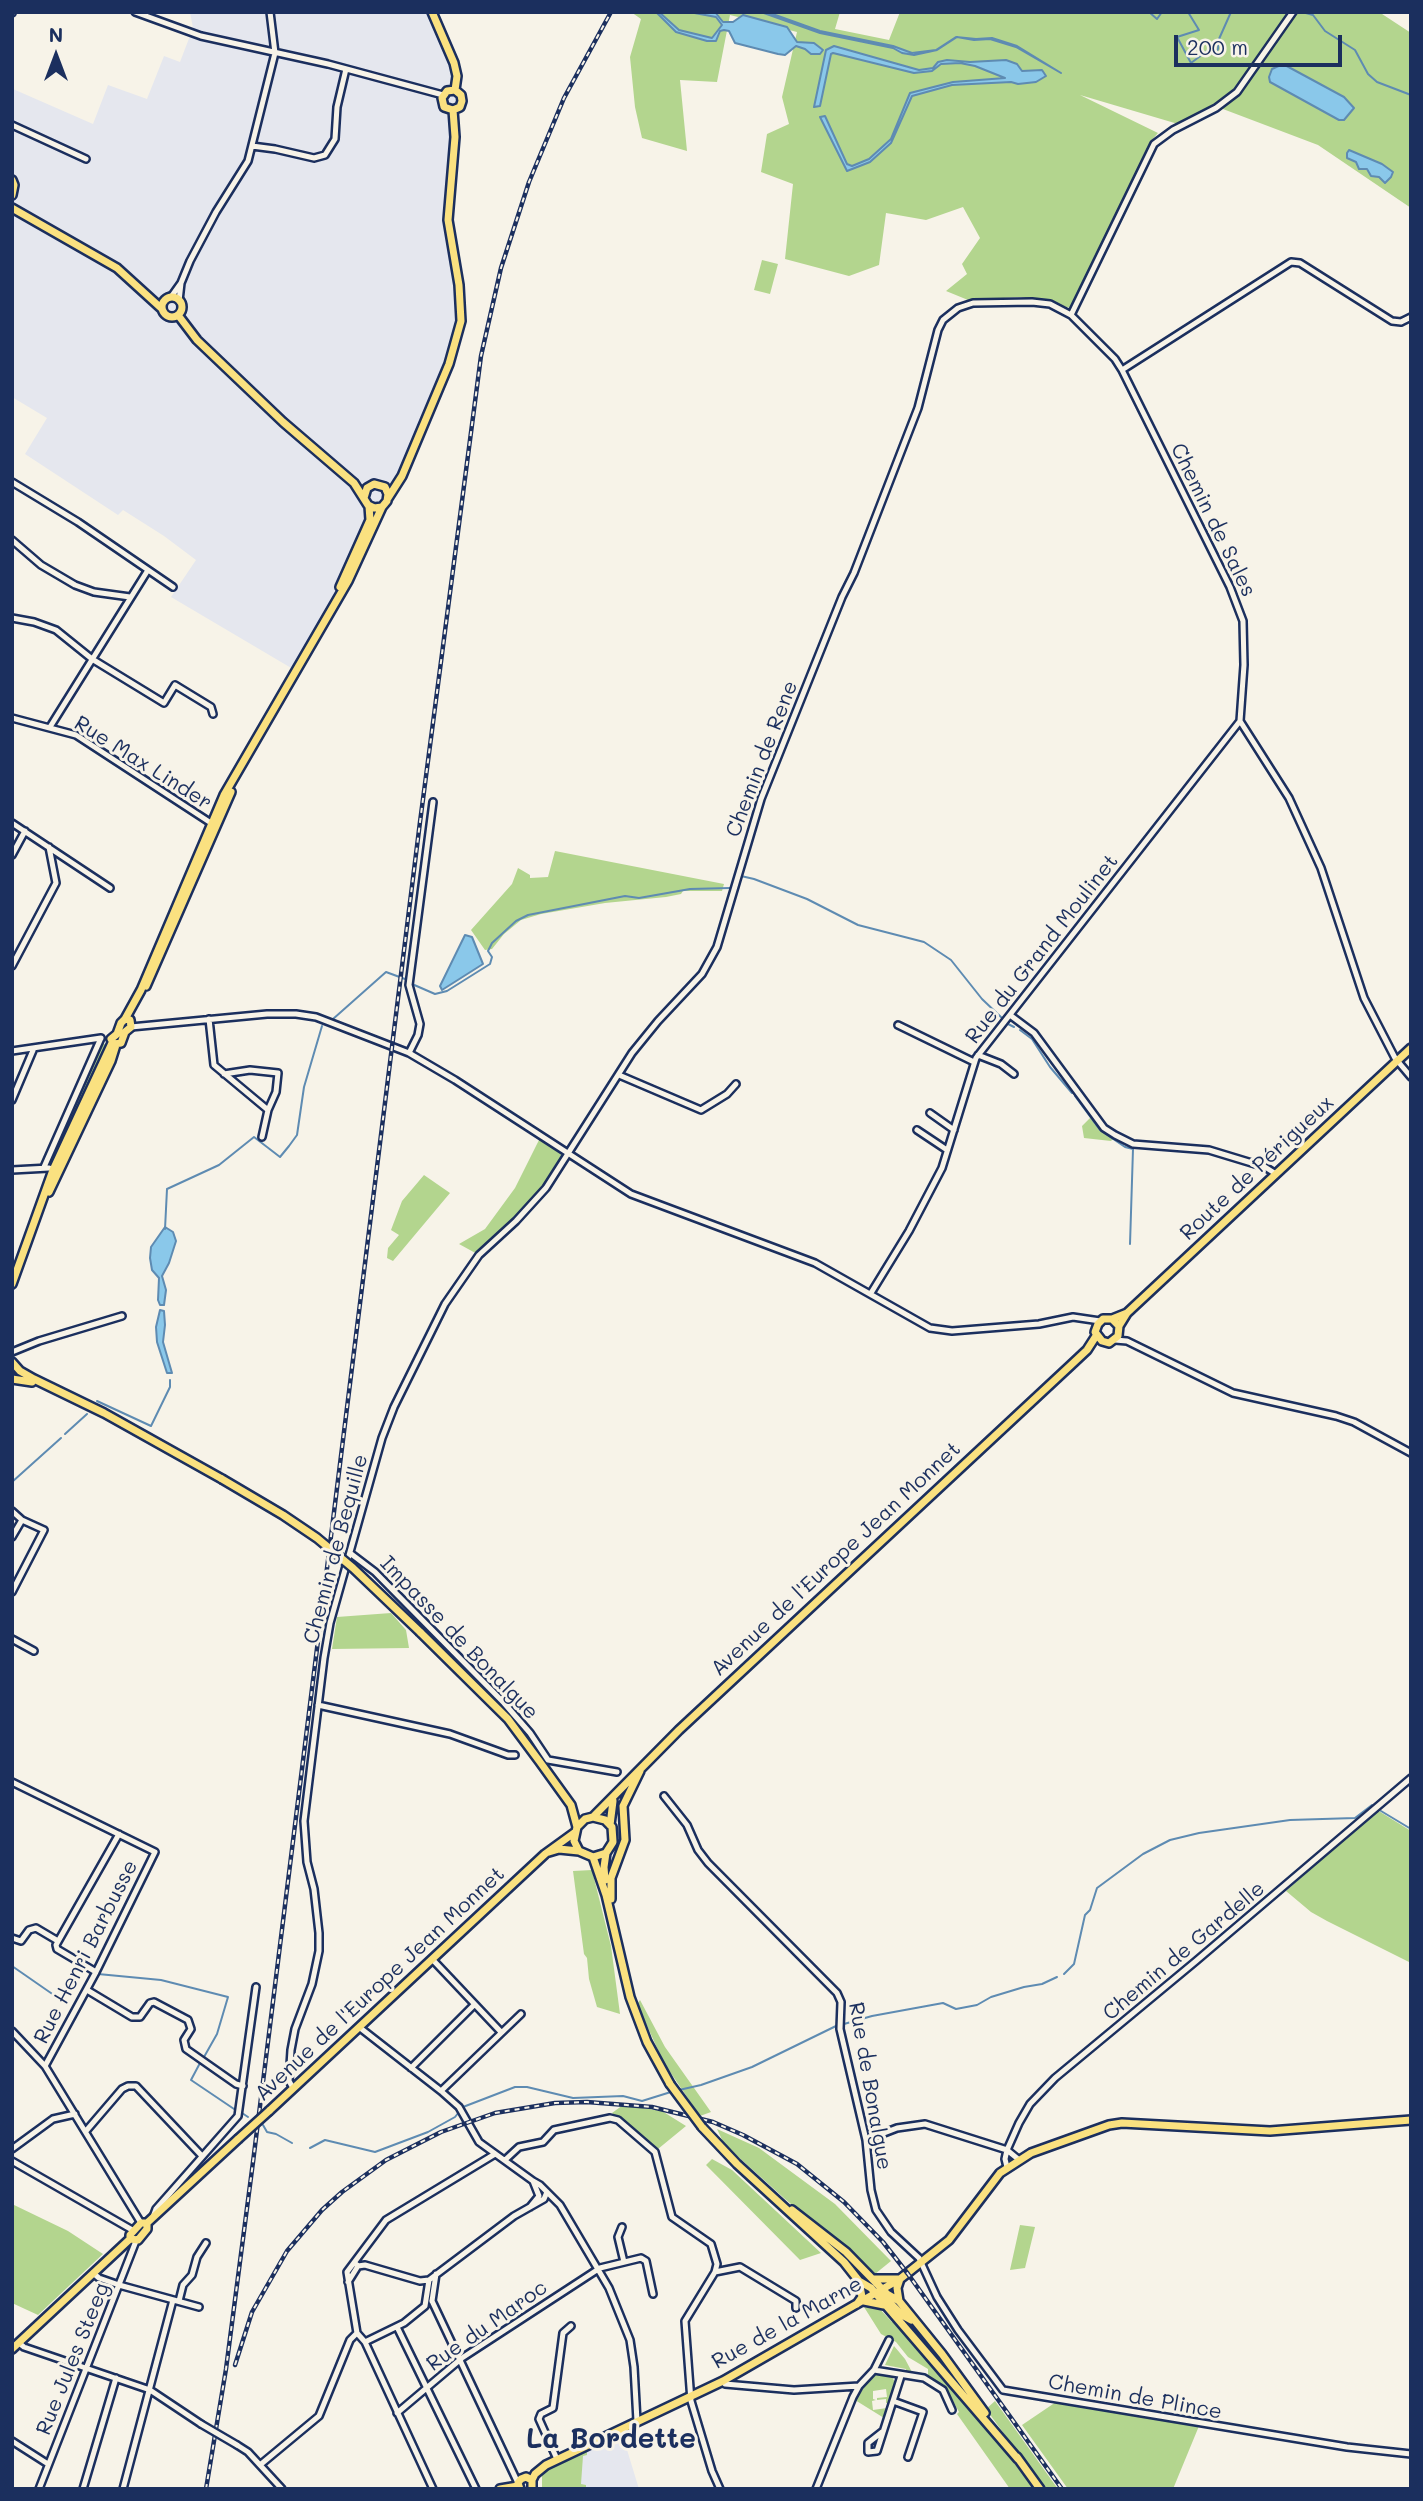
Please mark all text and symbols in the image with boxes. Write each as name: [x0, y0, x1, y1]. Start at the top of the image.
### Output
north arrow: [21, 21, 91, 91]
scale bar: [1178, 21, 1346, 65]
text: N: [49, 22, 63, 47]
text: 200 m: [1187, 33, 1248, 60]
street label: Chemin de Sales: [1165, 439, 1261, 601]
street label: Chemin de Rene: [721, 677, 803, 841]
street label: Rue Max Linder: [69, 710, 217, 816]
street label: Rue du Grand Moulinet: [960, 849, 1124, 1049]
street label: Route de Périgueux: [1175, 1090, 1339, 1246]
street label: Avenue de l'Europe Jean Monnet: [706, 1437, 966, 1681]
street label: Chemin de Bequille: [299, 1451, 373, 1647]
street label: Impasse de Bonalgue: [374, 1551, 544, 1725]
street label: Rue Henri Barbusse: [29, 1856, 143, 2048]
street label: Avenue de l'Europe Jean Monnet: [250, 1862, 510, 2106]
street label: Chemin de Gardelle: [1098, 1876, 1270, 2026]
street label: Rue de Bonalgue: [843, 2000, 897, 2172]
street label: Rue de la Marne: [708, 2271, 866, 2375]
street label: Rue du Maroc: [422, 2275, 552, 2377]
street label: Rue Jules Steeg: [31, 2279, 115, 2439]
street label: Chemin de Plince: [1046, 2369, 1224, 2425]
district label: La Bordette: [526, 2422, 696, 2456]

